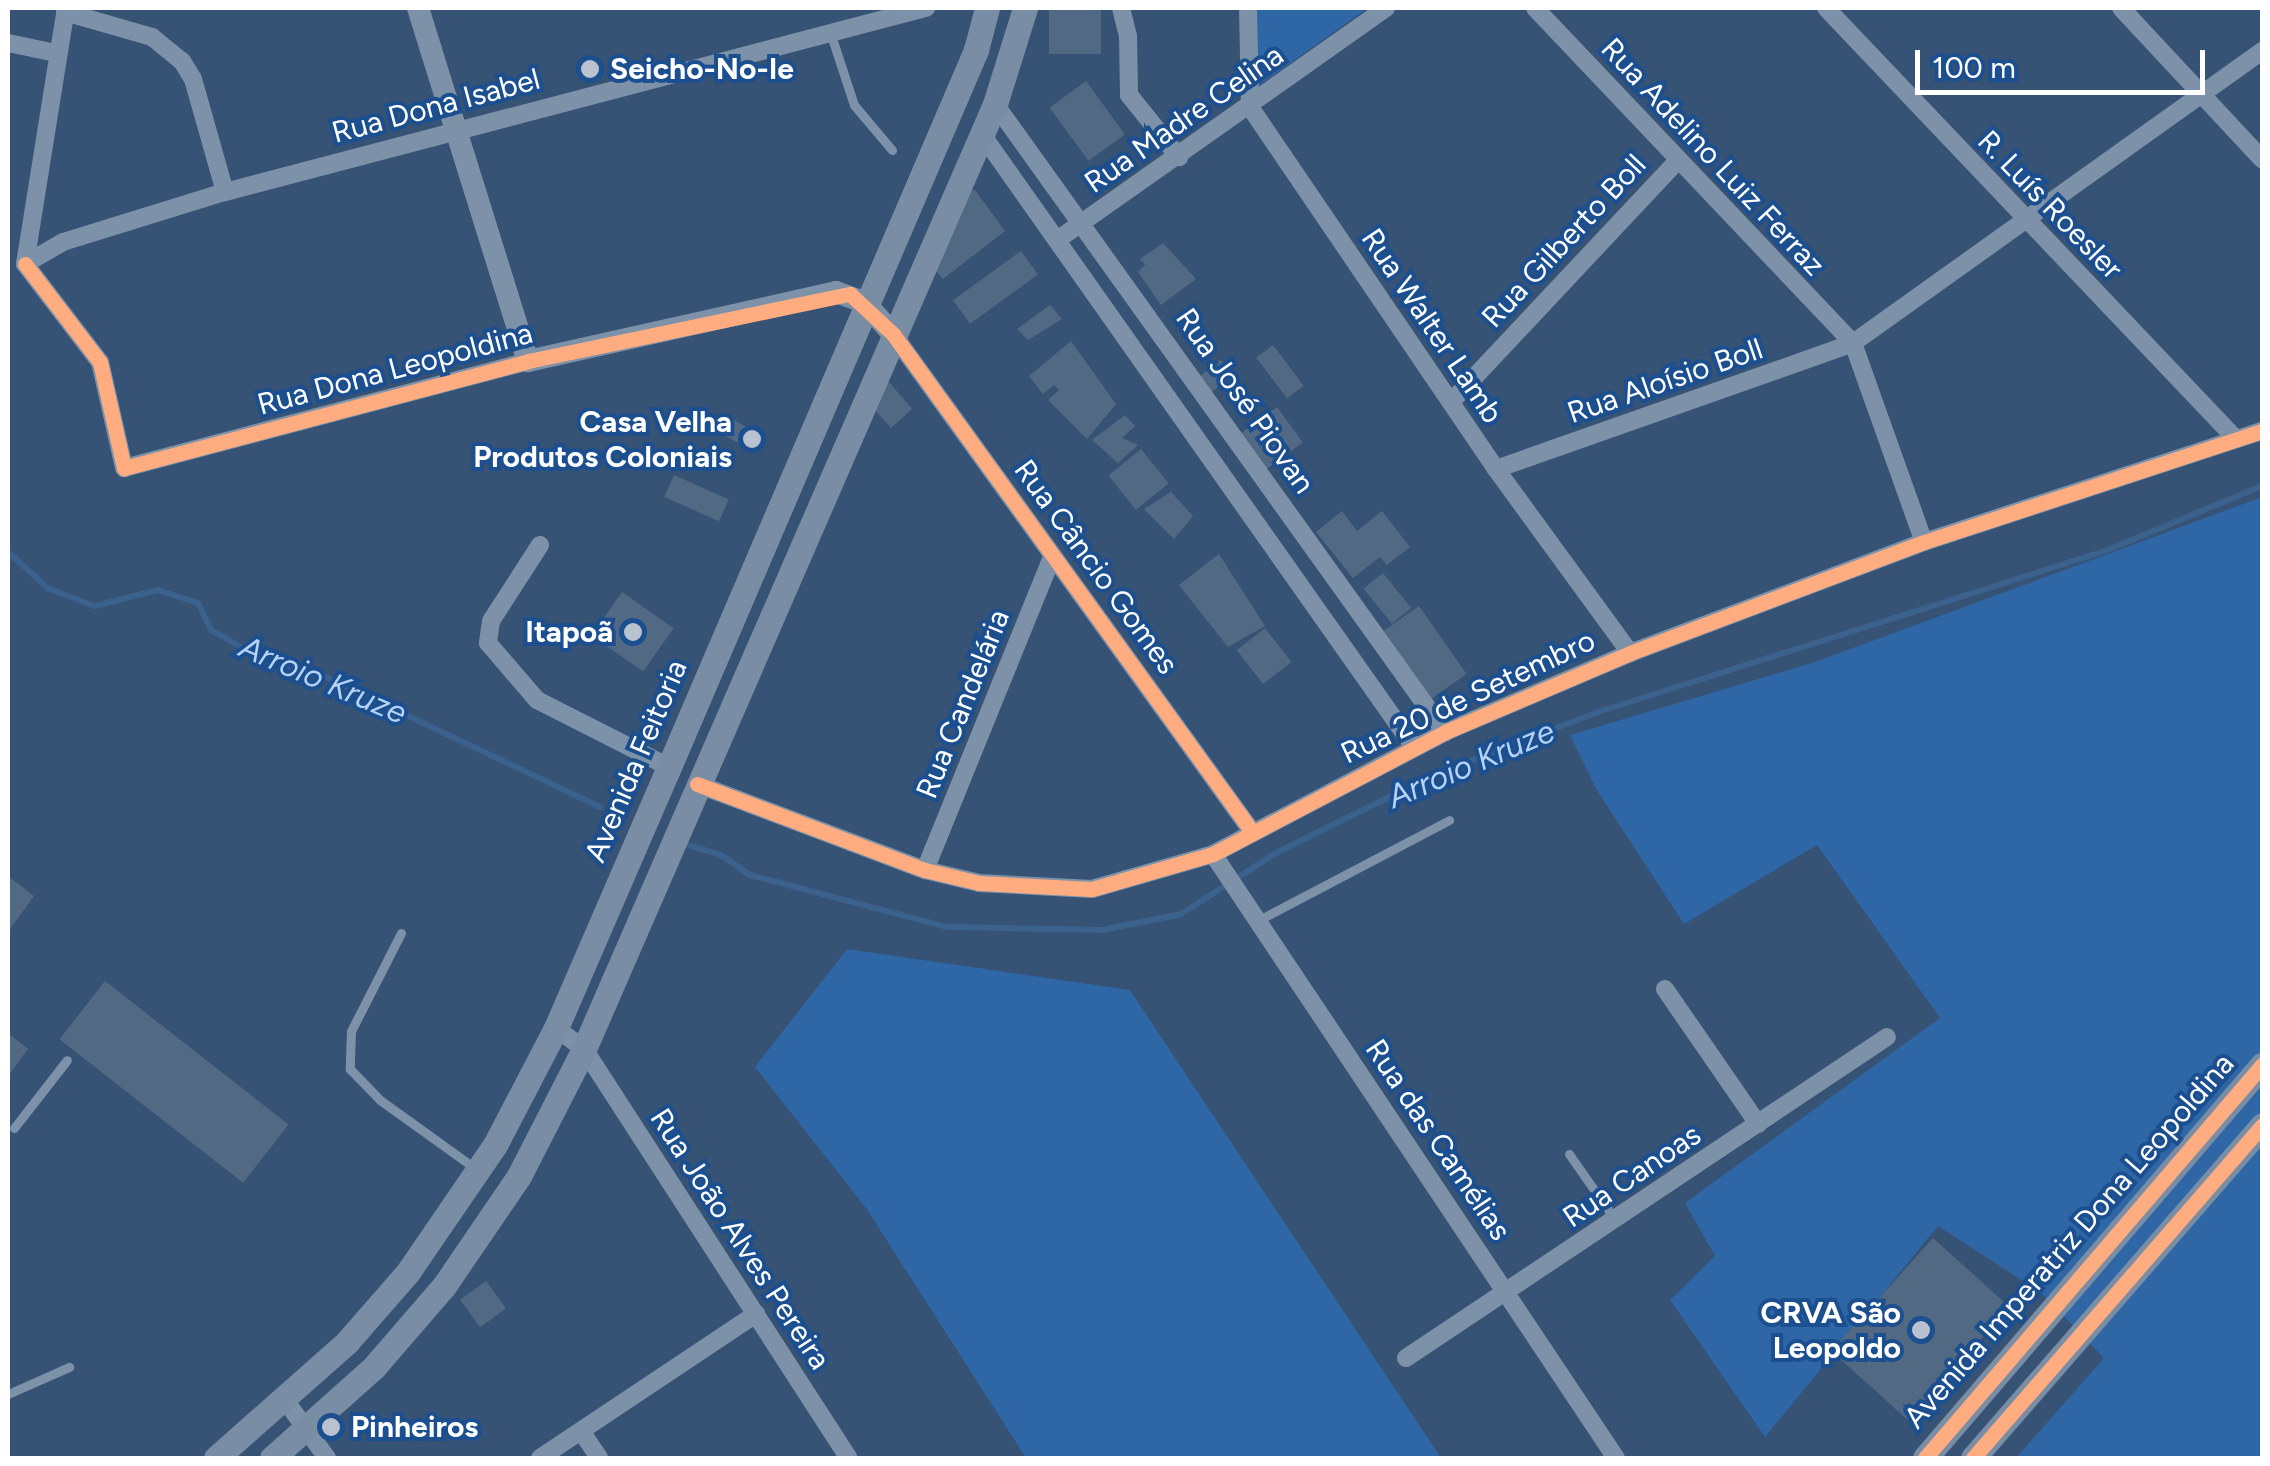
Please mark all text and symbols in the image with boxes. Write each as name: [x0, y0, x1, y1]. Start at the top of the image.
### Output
scale bar: [1920, 30, 2210, 92]
street label: Rua Adelino Luiz Ferraz: [1594, 31, 1832, 283]
street label: Rua Madre Celina: [1078, 37, 1290, 201]
text: 100 m: [1932, 49, 2016, 86]
place label: Seicho-No-Ie: [610, 51, 794, 87]
marker: Seicho-No-Ie: [579, 58, 601, 80]
street label: Rua Dona Isabel: [328, 61, 544, 151]
street label: R. Luís Roesler: [1970, 123, 2130, 287]
street label: Rua Gilberto Boll: [1475, 147, 1653, 335]
street label: Rua Walter Lamb: [1354, 222, 1510, 430]
street label: Rua José Piovan: [1168, 302, 1322, 500]
street label: Rua Dona Leopoldina: [253, 315, 537, 423]
street label: Rua Aloísio Boll: [1563, 331, 1767, 431]
place label: Casa Velha Produtos Coloniais: [473, 404, 732, 474]
marker: Casa Velha Produtos Coloniais: [741, 428, 763, 450]
street label: Rua Câncio Gomes: [1006, 453, 1186, 681]
street label: Rua Candelária: [909, 604, 1017, 804]
place label: Itapoã: [525, 614, 613, 650]
marker: Itapoã: [622, 621, 644, 643]
street label: Rua 20 de Setembro: [1335, 622, 1601, 772]
water label: Arroio Kruze: [234, 628, 412, 732]
street label: Avenida Feitoria: [577, 655, 695, 867]
water label: Arroio Kruze: [1382, 712, 1560, 816]
street label: Rua das Camélias: [1358, 1033, 1518, 1247]
street label: Avenida Imperatriz Dona Leopoldina: [1896, 1046, 2242, 1436]
street label: Rua João Alves Pereira: [642, 1102, 838, 1376]
street label: Rua Canoas: [1556, 1117, 1708, 1235]
place label: CRVA São Leopoldo: [1761, 1295, 1901, 1366]
marker: CRVA São Leopoldo: [1910, 1319, 1932, 1341]
place label: Pinheiros: [351, 1409, 478, 1445]
marker: Pinheiros: [320, 1416, 342, 1438]

